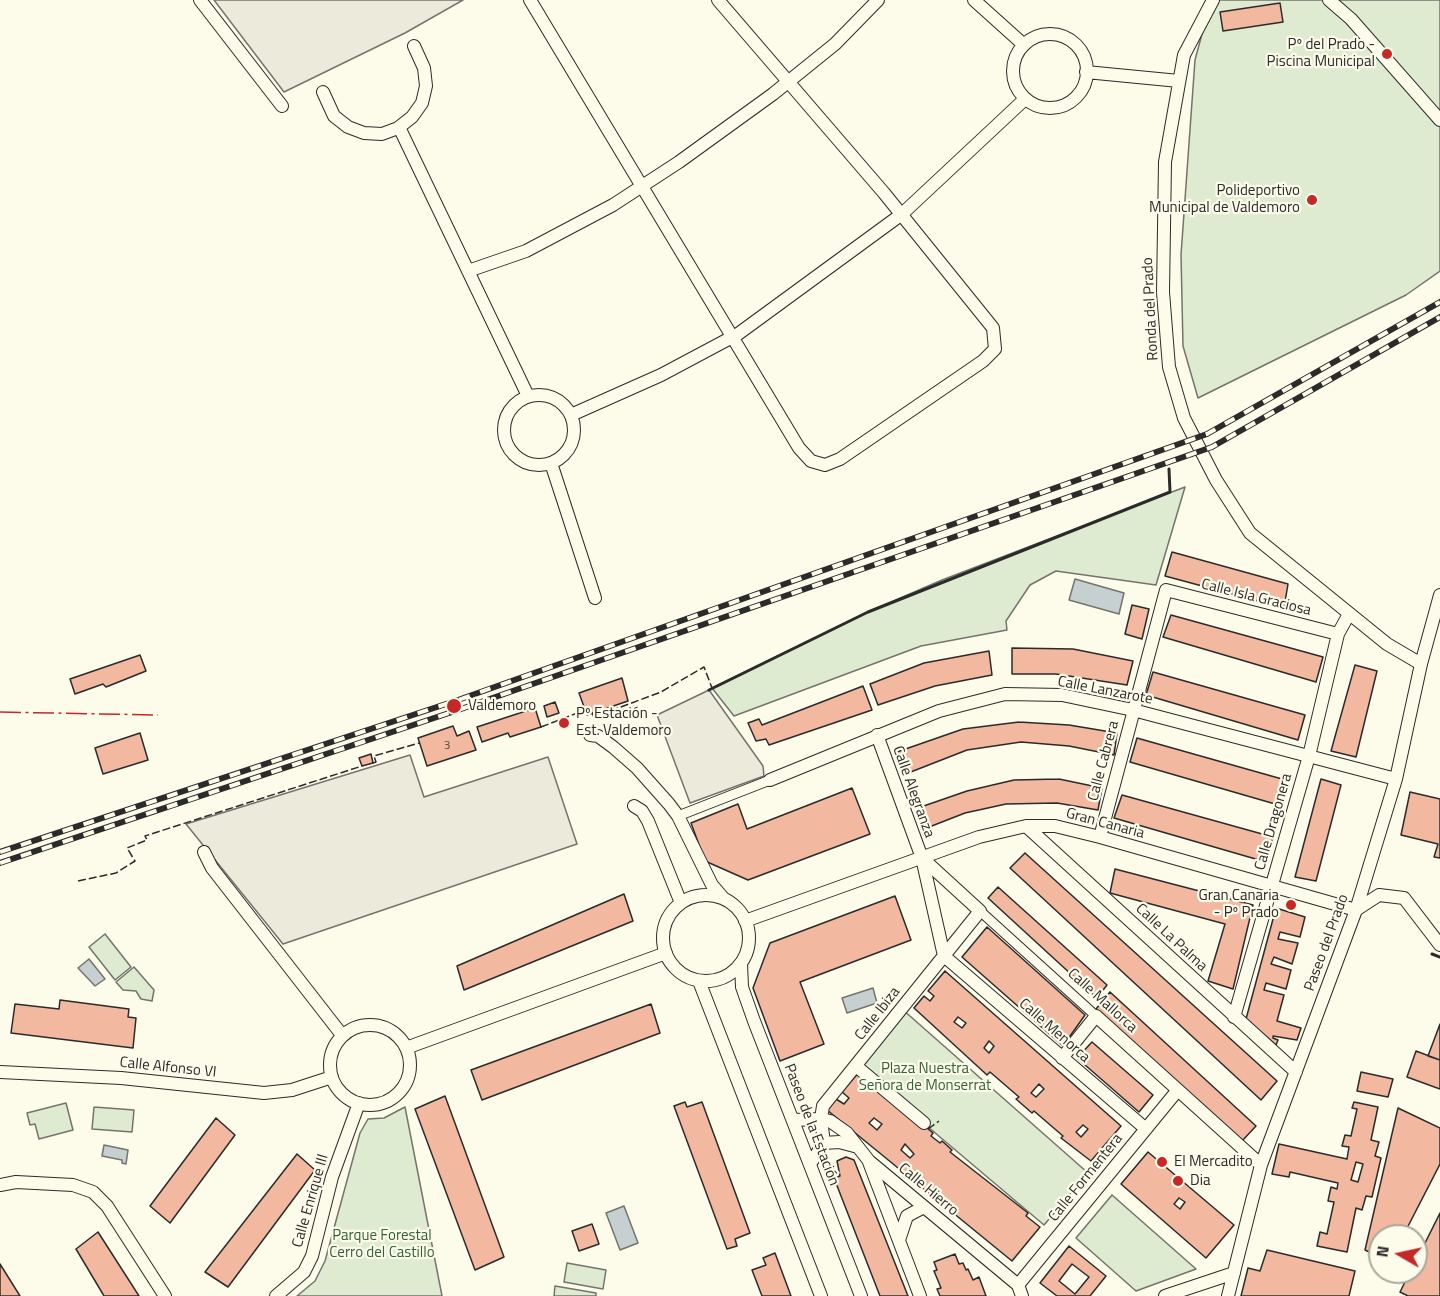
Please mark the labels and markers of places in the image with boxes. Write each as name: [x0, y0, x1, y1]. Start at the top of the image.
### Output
place label: Pº del Prado - Piscina Municipal: [1267, 36, 1375, 71]
marker: Pº del Prado - Piscina Municipal: [1380, 47, 1394, 61]
place label: Polideportivo Municipal de Valdemoro: [1149, 182, 1300, 217]
marker: Polideportivo Municipal de Valdemoro: [1305, 193, 1319, 207]
marker: Valdemoro: [445, 697, 463, 715]
place label: Valdemoro: [468, 697, 536, 715]
place label: Pº Estación - Est. Valdemoro: [576, 705, 671, 740]
marker: Pº Estación - Est. Valdemoro: [557, 716, 571, 730]
place label: Gran Canaria - Pº Prado: [1198, 887, 1279, 922]
marker: Gran Canaria - Pº Prado: [1284, 898, 1298, 912]
place label: El Mercadito: [1174, 1153, 1253, 1171]
marker: El Mercadito: [1155, 1155, 1169, 1169]
place label: Dia: [1190, 1172, 1210, 1190]
marker: Dia: [1171, 1174, 1185, 1188]

